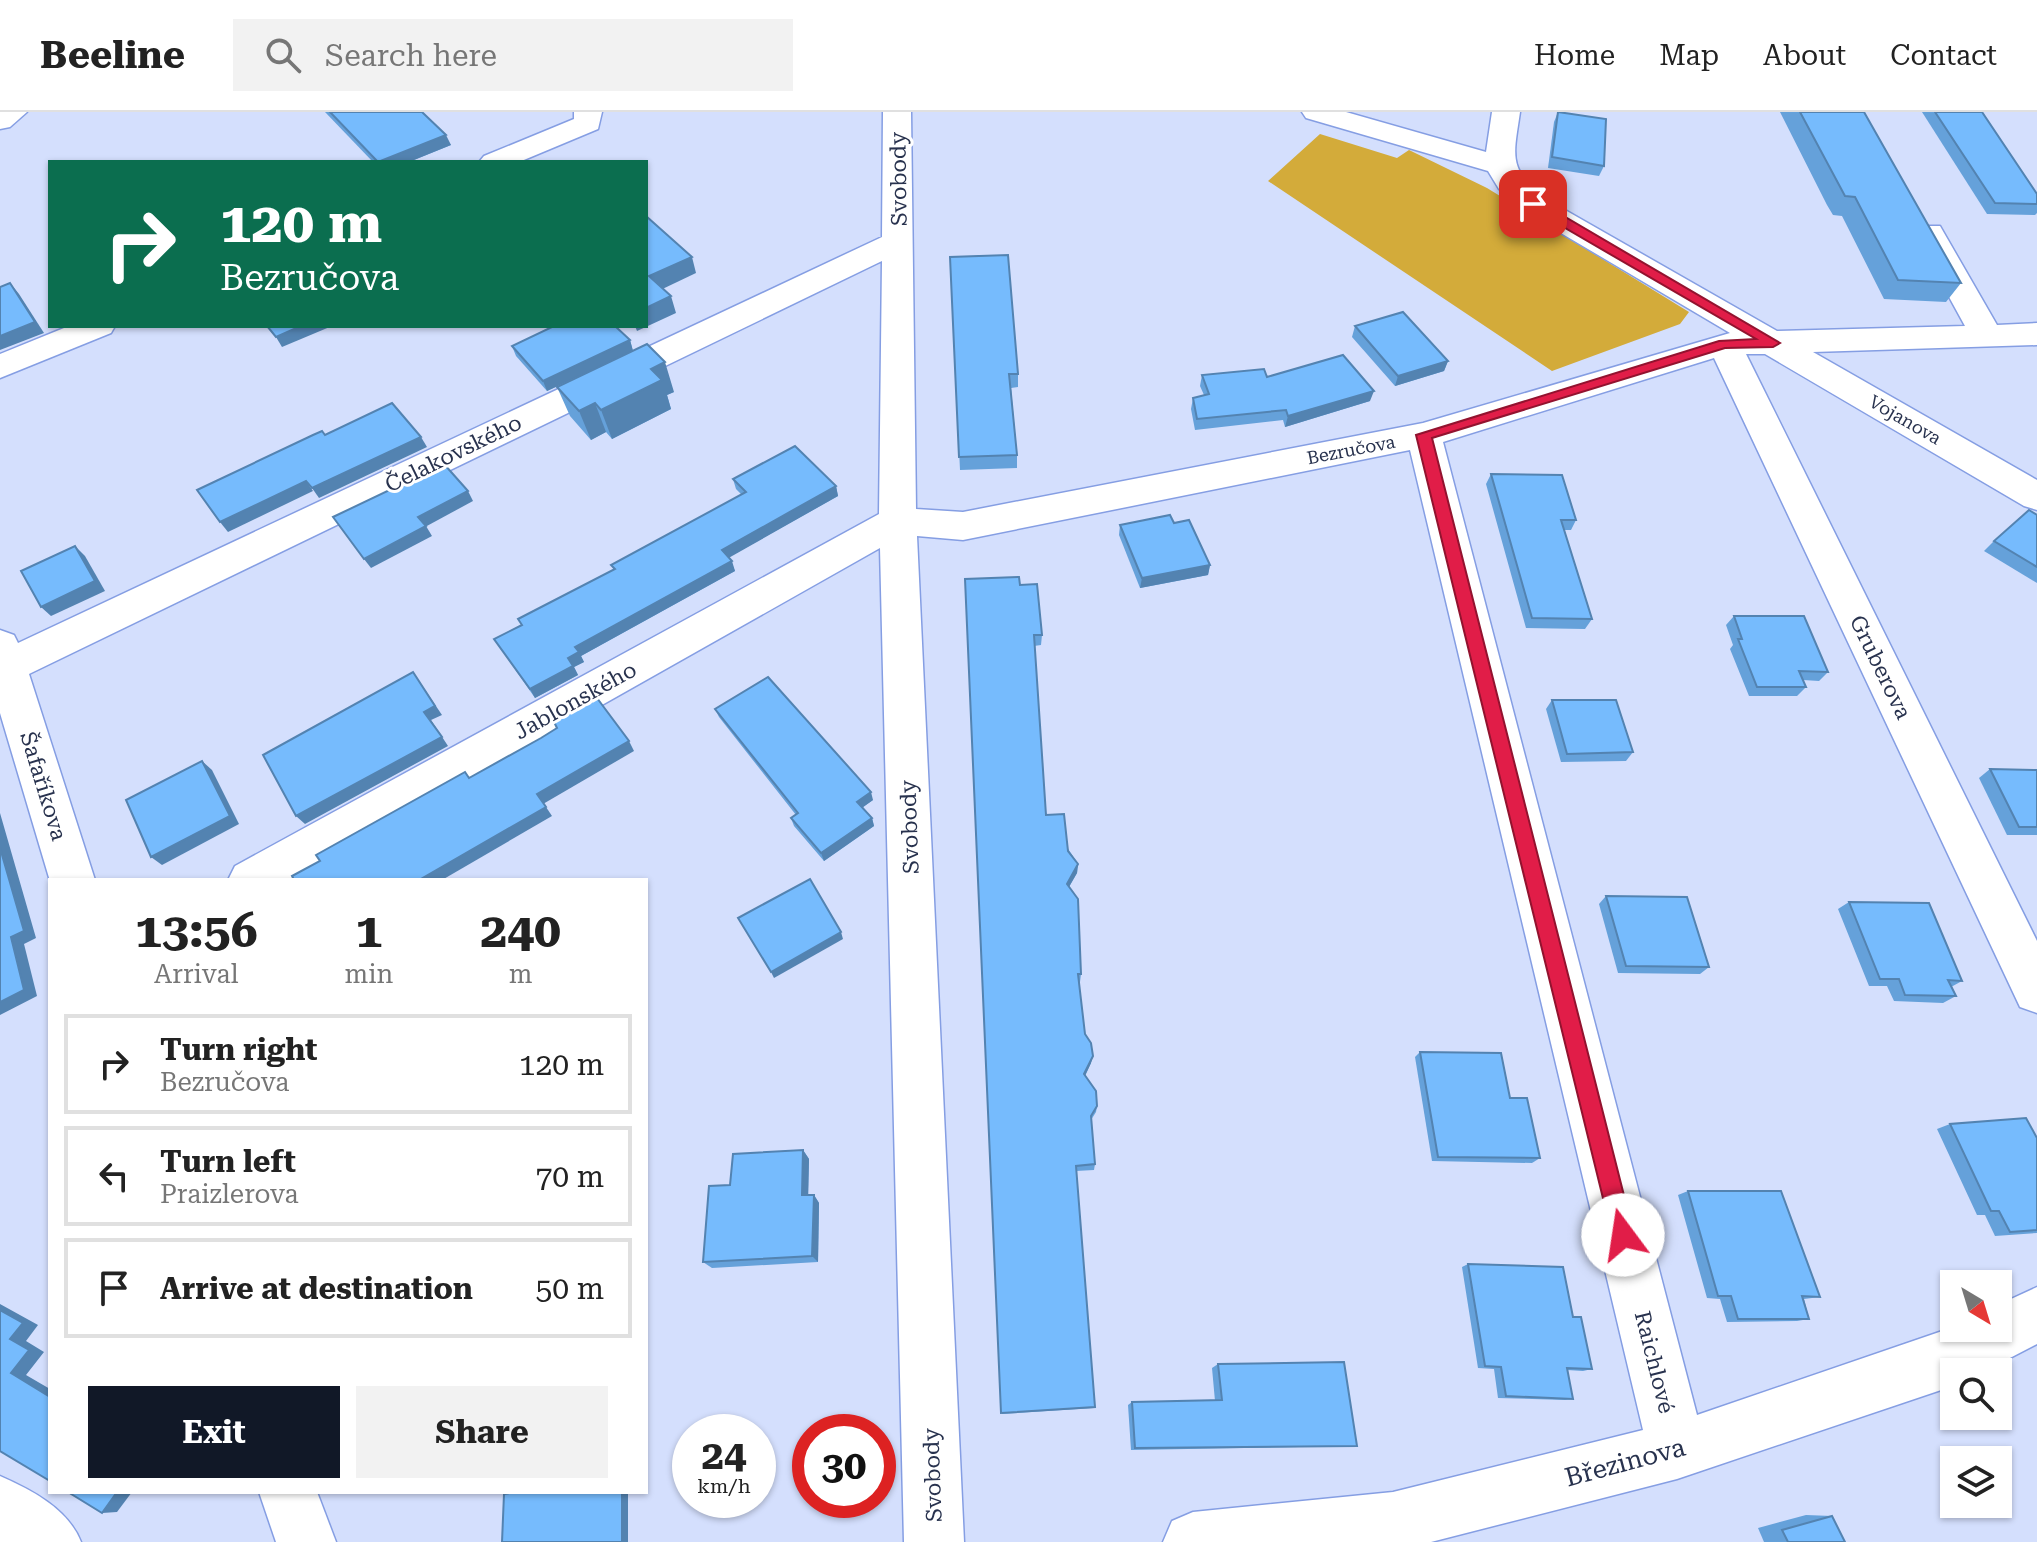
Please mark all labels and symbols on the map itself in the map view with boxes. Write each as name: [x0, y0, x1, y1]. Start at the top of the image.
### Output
street label: Svobody: [885, 132, 912, 226]
pin: [1499, 170, 1567, 238]
street label: Vojanova: [1865, 391, 1945, 449]
street label: Čelakovského: [380, 409, 526, 497]
street label: Bezručova: [1305, 431, 1397, 468]
street label: Gruberova: [1845, 611, 1916, 723]
street label: Jablonského: [510, 657, 641, 744]
street label: Šafaříkova: [15, 728, 73, 844]
street label: Svobody: [895, 780, 924, 874]
position arrow: [1581, 1193, 1665, 1277]
north arrow: [1940, 1270, 2012, 1342]
street label: Raichlové: [1630, 1308, 1679, 1416]
speed limit sign: 30: [792, 1414, 896, 1518]
street label: Svobody: [918, 1428, 947, 1522]
street label: Březinova: [1562, 1432, 1688, 1492]

